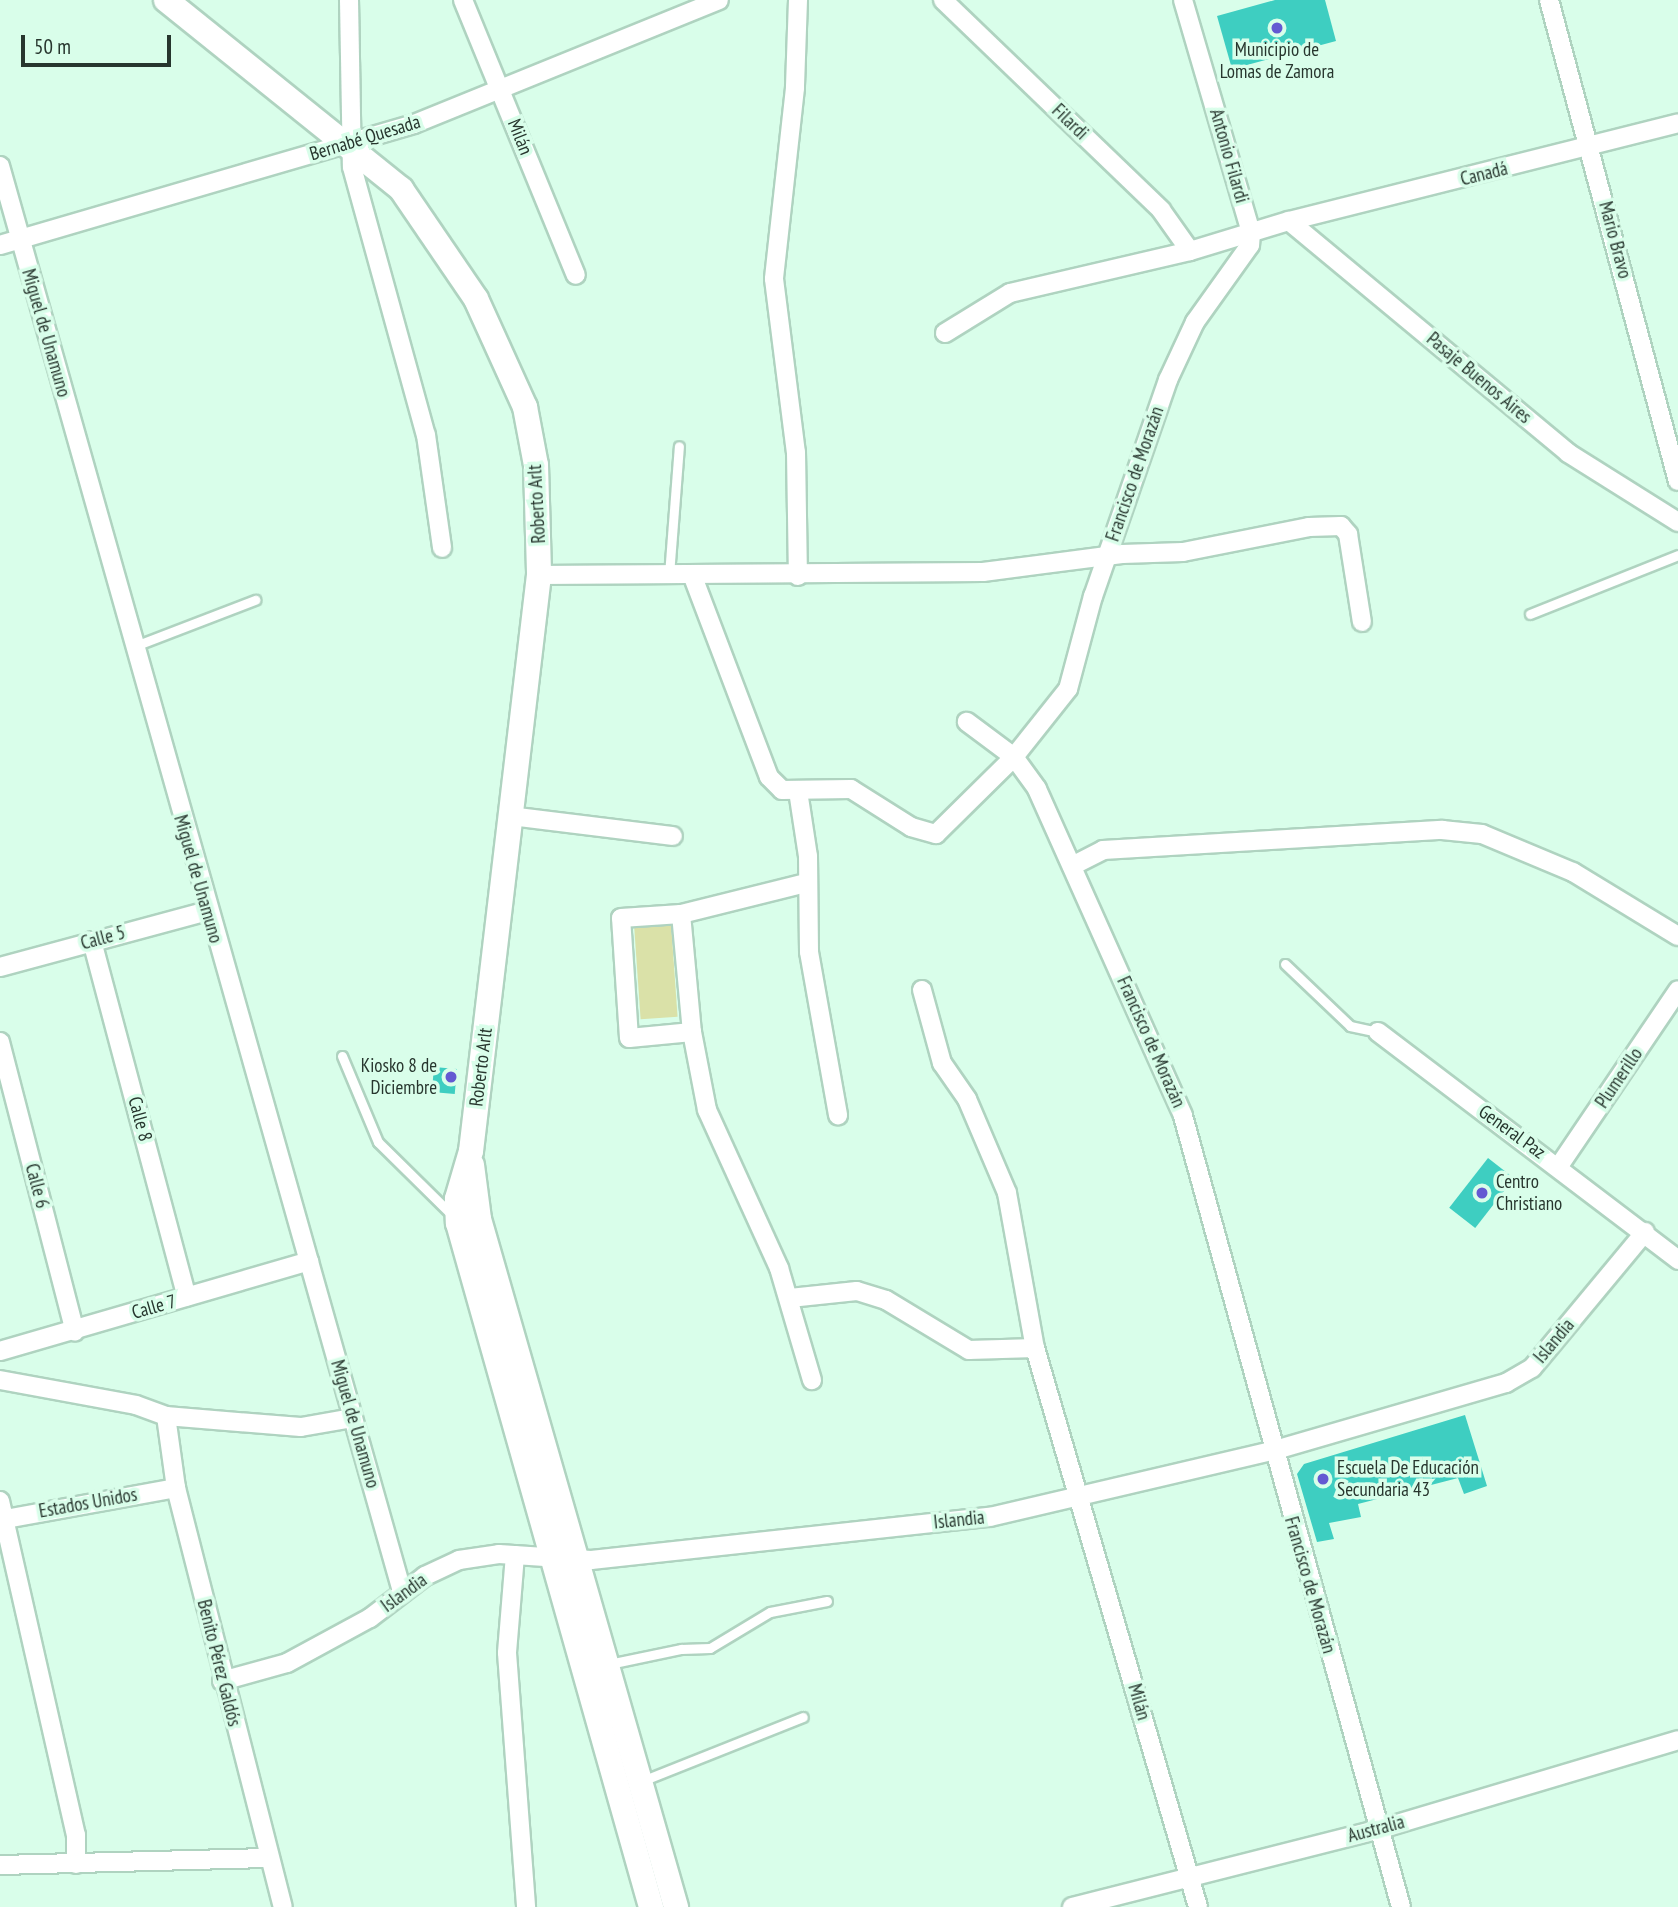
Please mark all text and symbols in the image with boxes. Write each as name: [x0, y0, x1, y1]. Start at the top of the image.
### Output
marker: Municipio de Lomas de Zamora: [1269, 20, 1285, 36]
scale bar: [24, 21, 175, 65]
text: 50 m: [34, 33, 71, 60]
place label: Municipio de Lomas de Zamora: [1220, 39, 1334, 83]
street label: Filardi: [1047, 99, 1093, 145]
street label: Antonio Filardi: [1205, 106, 1253, 206]
street label: Bernabé Quesada: [307, 110, 423, 166]
street label: Milán: [503, 116, 537, 158]
street label: Canadá: [1458, 157, 1510, 191]
street label: Mario Bravo: [1594, 199, 1636, 281]
street label: Miguel de Unamuno: [17, 266, 75, 400]
street label: Pasaje Buenos Aires: [1422, 327, 1536, 429]
street label: Francisco de Morazán: [1101, 404, 1169, 544]
street label: Roberto Arlt: [524, 464, 550, 544]
street label: Miguel de Unamuno: [169, 812, 227, 946]
street label: Calle 5: [78, 921, 128, 955]
street label: Francisco de Morazán: [1112, 973, 1190, 1111]
street label: Roberto Arlt: [465, 1026, 497, 1108]
street label: Plumerillo: [1591, 1044, 1647, 1112]
place label: Kiosko 8 de Diciembre: [361, 1055, 437, 1099]
marker: Kiosko 8 de Diciembre: [443, 1069, 459, 1085]
street label: Calle 8: [123, 1094, 157, 1144]
street label: General Paz: [1474, 1100, 1550, 1164]
street label: Calle 6: [20, 1161, 54, 1211]
place label: Centro Christiano: [1496, 1171, 1562, 1215]
marker: Centro Christiano: [1474, 1185, 1490, 1201]
street label: Calle 7: [129, 1290, 179, 1324]
street label: Islandia: [1529, 1314, 1579, 1368]
street label: Miguel de Unamuno: [326, 1357, 384, 1491]
place label: Escuela De Educación Secundaria 43: [1337, 1457, 1479, 1501]
marker: Escuela De Educación Secundaria 43: [1315, 1471, 1331, 1487]
street label: Estados Unidos: [37, 1483, 139, 1523]
street label: Islandia: [932, 1506, 986, 1534]
street label: Francisco de Morazán: [1280, 1514, 1340, 1656]
street label: Islandia: [377, 1569, 431, 1617]
street label: Benito Pérez Galdós: [192, 1597, 246, 1729]
street label: Milán: [1123, 1681, 1155, 1723]
street label: Australia: [1345, 1811, 1407, 1847]

